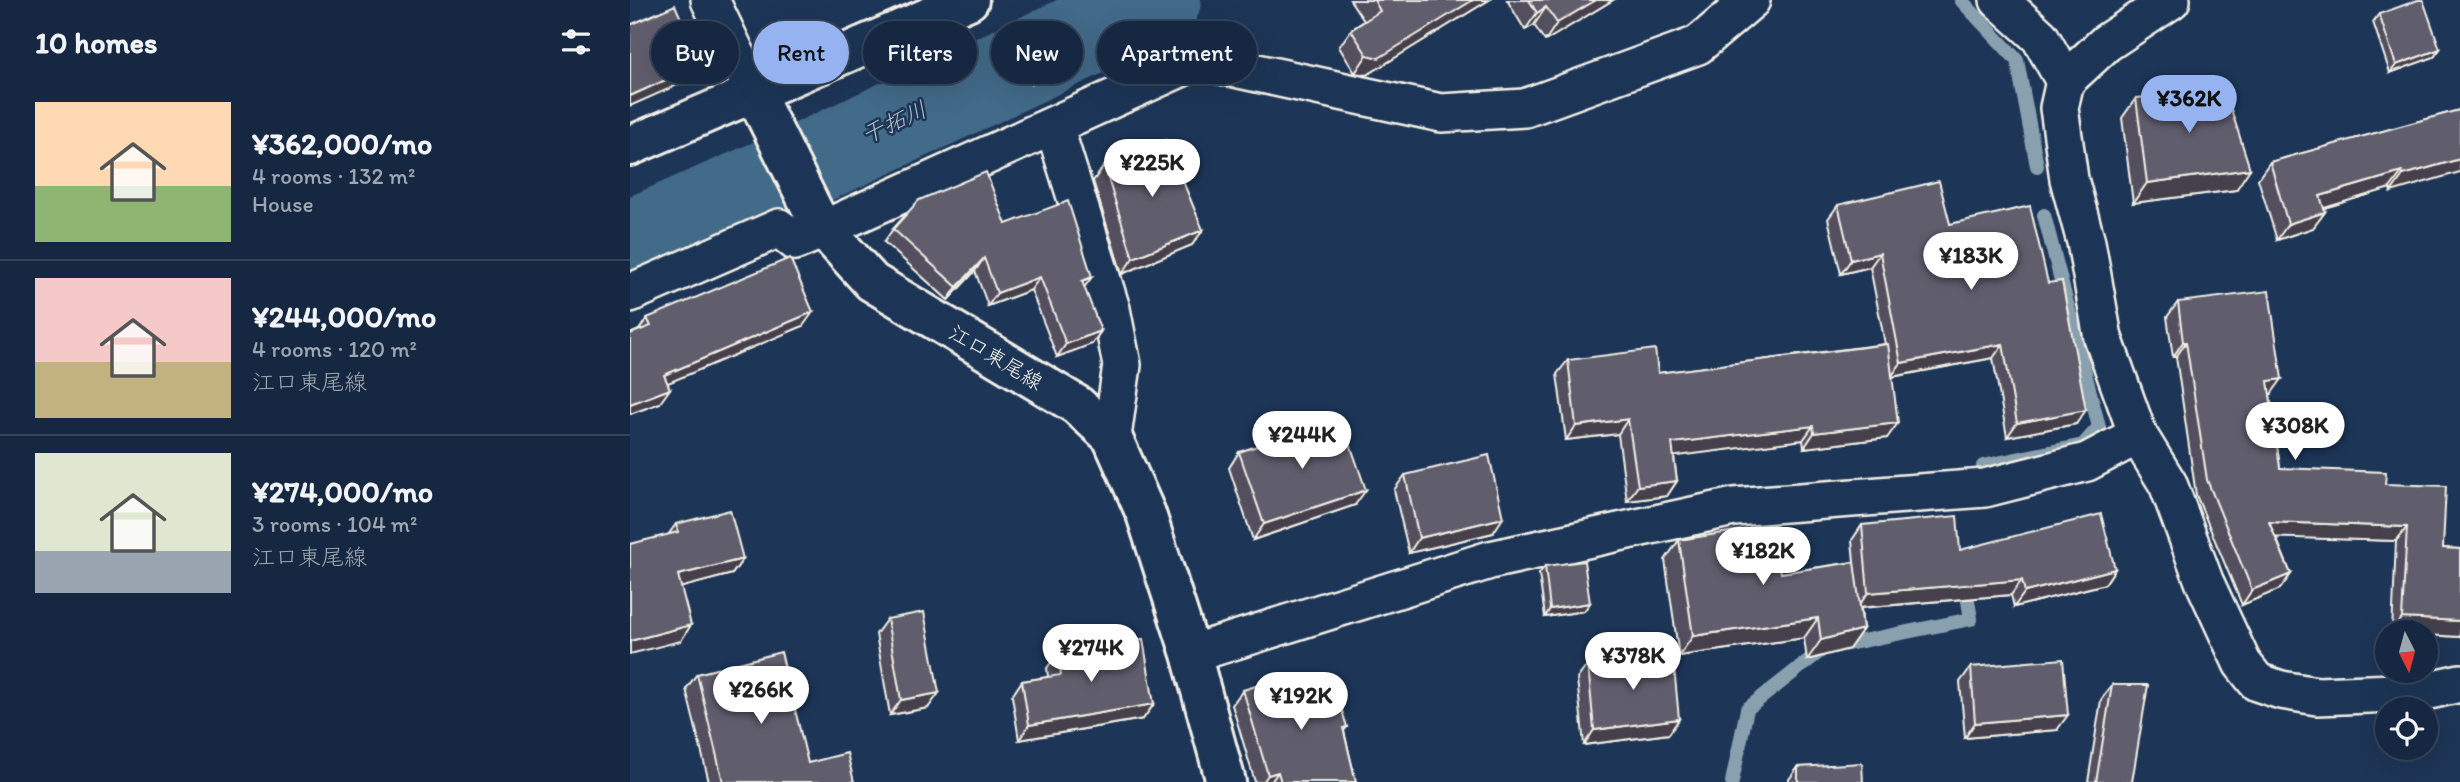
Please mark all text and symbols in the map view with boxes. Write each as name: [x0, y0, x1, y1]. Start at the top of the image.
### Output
chip: Buy: [651, 21, 739, 84]
chip: Rent: [753, 21, 849, 84]
chip: Filters: [863, 21, 977, 84]
chip: New: [991, 21, 1083, 84]
chip: Apartment: [1097, 21, 1257, 84]
icon: filters: [557, 23, 595, 61]
text: 10 homes: [35, 24, 158, 61]
pin: ¥362K: [2140, 76, 2238, 135]
text: ¥362K: [2157, 84, 2221, 112]
water label: 干拓川: [857, 95, 931, 149]
text: ¥362,000/mo: [252, 125, 432, 162]
icon: home: [91, 130, 175, 214]
pin: ¥225K: [1103, 140, 1201, 199]
text: ¥225K: [1120, 148, 1184, 176]
text: 4 rooms · 132 m²: [252, 162, 415, 190]
text: House: [252, 190, 314, 218]
pin: ¥183K: [1922, 232, 2020, 292]
text: ¥183K: [1939, 241, 2003, 269]
text: ¥244,000/mo: [252, 298, 436, 335]
icon: home: [91, 306, 175, 390]
street label: 江口東尾線: [945, 319, 1047, 395]
text: 4 rooms · 120 m²: [252, 335, 417, 363]
text: 江口東尾線: [252, 368, 367, 396]
pin: ¥308K: [2246, 402, 2344, 462]
text: ¥308K: [2262, 411, 2328, 439]
pin: ¥244K: [1253, 412, 1351, 471]
text: ¥244K: [1268, 420, 1336, 448]
text: ¥274,000/mo: [252, 473, 433, 510]
icon: home: [91, 481, 175, 565]
text: 3 rooms · 104 m²: [252, 510, 417, 538]
pin: ¥182K: [1714, 528, 1812, 587]
text: ¥182K: [1732, 536, 1794, 564]
text: 江口東尾線: [252, 543, 367, 571]
north arrow: [2375, 620, 2438, 682]
map controls: [2375, 620, 2438, 760]
pin: ¥274K: [1042, 624, 1140, 684]
pin: ¥378K: [1584, 632, 1682, 692]
text: ¥274K: [1059, 633, 1123, 661]
text: ¥378K: [1601, 641, 1665, 669]
pin: ¥266K: [712, 666, 810, 726]
pin: ¥192K: [1252, 672, 1350, 732]
text: ¥266K: [729, 675, 793, 703]
text: ¥192K: [1270, 681, 1332, 709]
button: locate: [2375, 697, 2438, 760]

